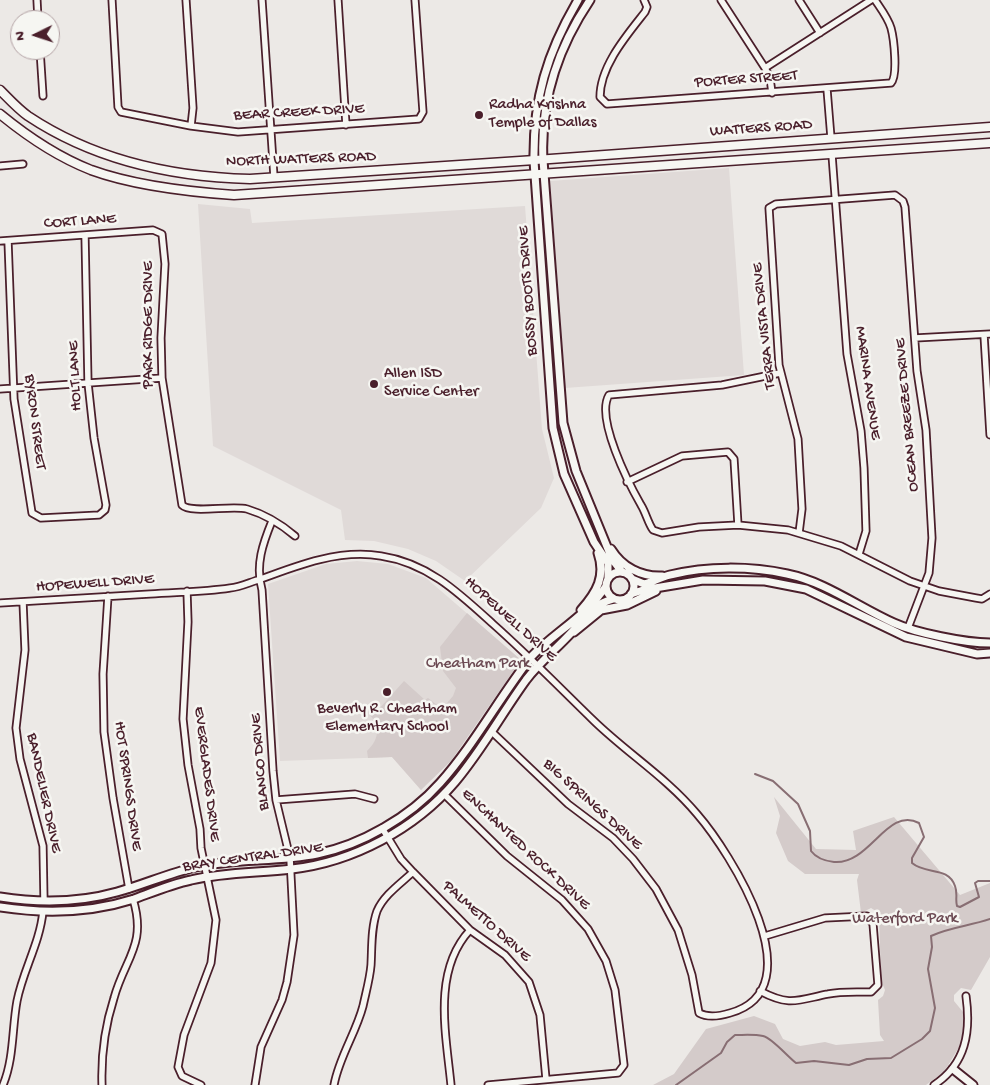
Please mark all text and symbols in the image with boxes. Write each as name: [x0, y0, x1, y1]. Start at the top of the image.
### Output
north arrow: [10, 10, 60, 60]
text: N: [12, 31, 29, 41]
street label: PORTER STREET: [694, 67, 798, 93]
place label: Radha Krishna Temple of Dallas: [489, 96, 596, 134]
street label: BEAR CREEK DRIVE: [233, 100, 365, 126]
marker: Radha Krishna Temple of Dallas: [473, 109, 485, 121]
street label: WATTERS ROAD: [709, 116, 813, 142]
street label: NORTH WATTERS ROAD: [226, 148, 376, 172]
street label: CORT LANE: [43, 210, 117, 234]
street label: BOSSY BOOTS DRIVE: [515, 225, 543, 357]
street label: PARK RIDGE DRIVE: [140, 261, 160, 389]
street label: TERRA VISTA DRIVE: [749, 262, 781, 390]
street label: MARINA AVENUE: [850, 325, 884, 441]
street label: OCEAN BREEZE DRIVE: [892, 337, 924, 493]
street label: HOLT LANE: [65, 340, 87, 412]
place label: Allen ISD Service Center: [384, 365, 478, 403]
street label: BYRON STREET: [19, 373, 49, 471]
marker: Allen ISD Service Center: [368, 378, 380, 390]
street label: HOPEWELL DRIVE: [35, 570, 155, 598]
street label: HOPEWELL DRIVE: [460, 573, 560, 667]
park label: Cheatham Park: [426, 655, 530, 675]
marker: Beverly R. Cheatham Elementary School: [381, 686, 393, 698]
place label: Beverly R. Cheatham Elementary School: [317, 700, 457, 738]
street label: EVERGLADES DRIVE: [188, 705, 224, 843]
street label: BLANCO DRIVE: [247, 713, 275, 811]
street label: HOT SPRINGS DRIVE: [108, 720, 146, 852]
street label: BANDELIER DRIVE: [21, 731, 65, 855]
street label: BIG SPRINGS DRIVE: [538, 755, 646, 855]
street label: ENCHANTED ROCK DRIVE: [457, 785, 593, 915]
street label: BRAY CENTRAL DRIVE: [182, 839, 324, 877]
street label: PALMETTO DRIVE: [438, 877, 534, 967]
park label: Waterford Park: [852, 910, 958, 930]

